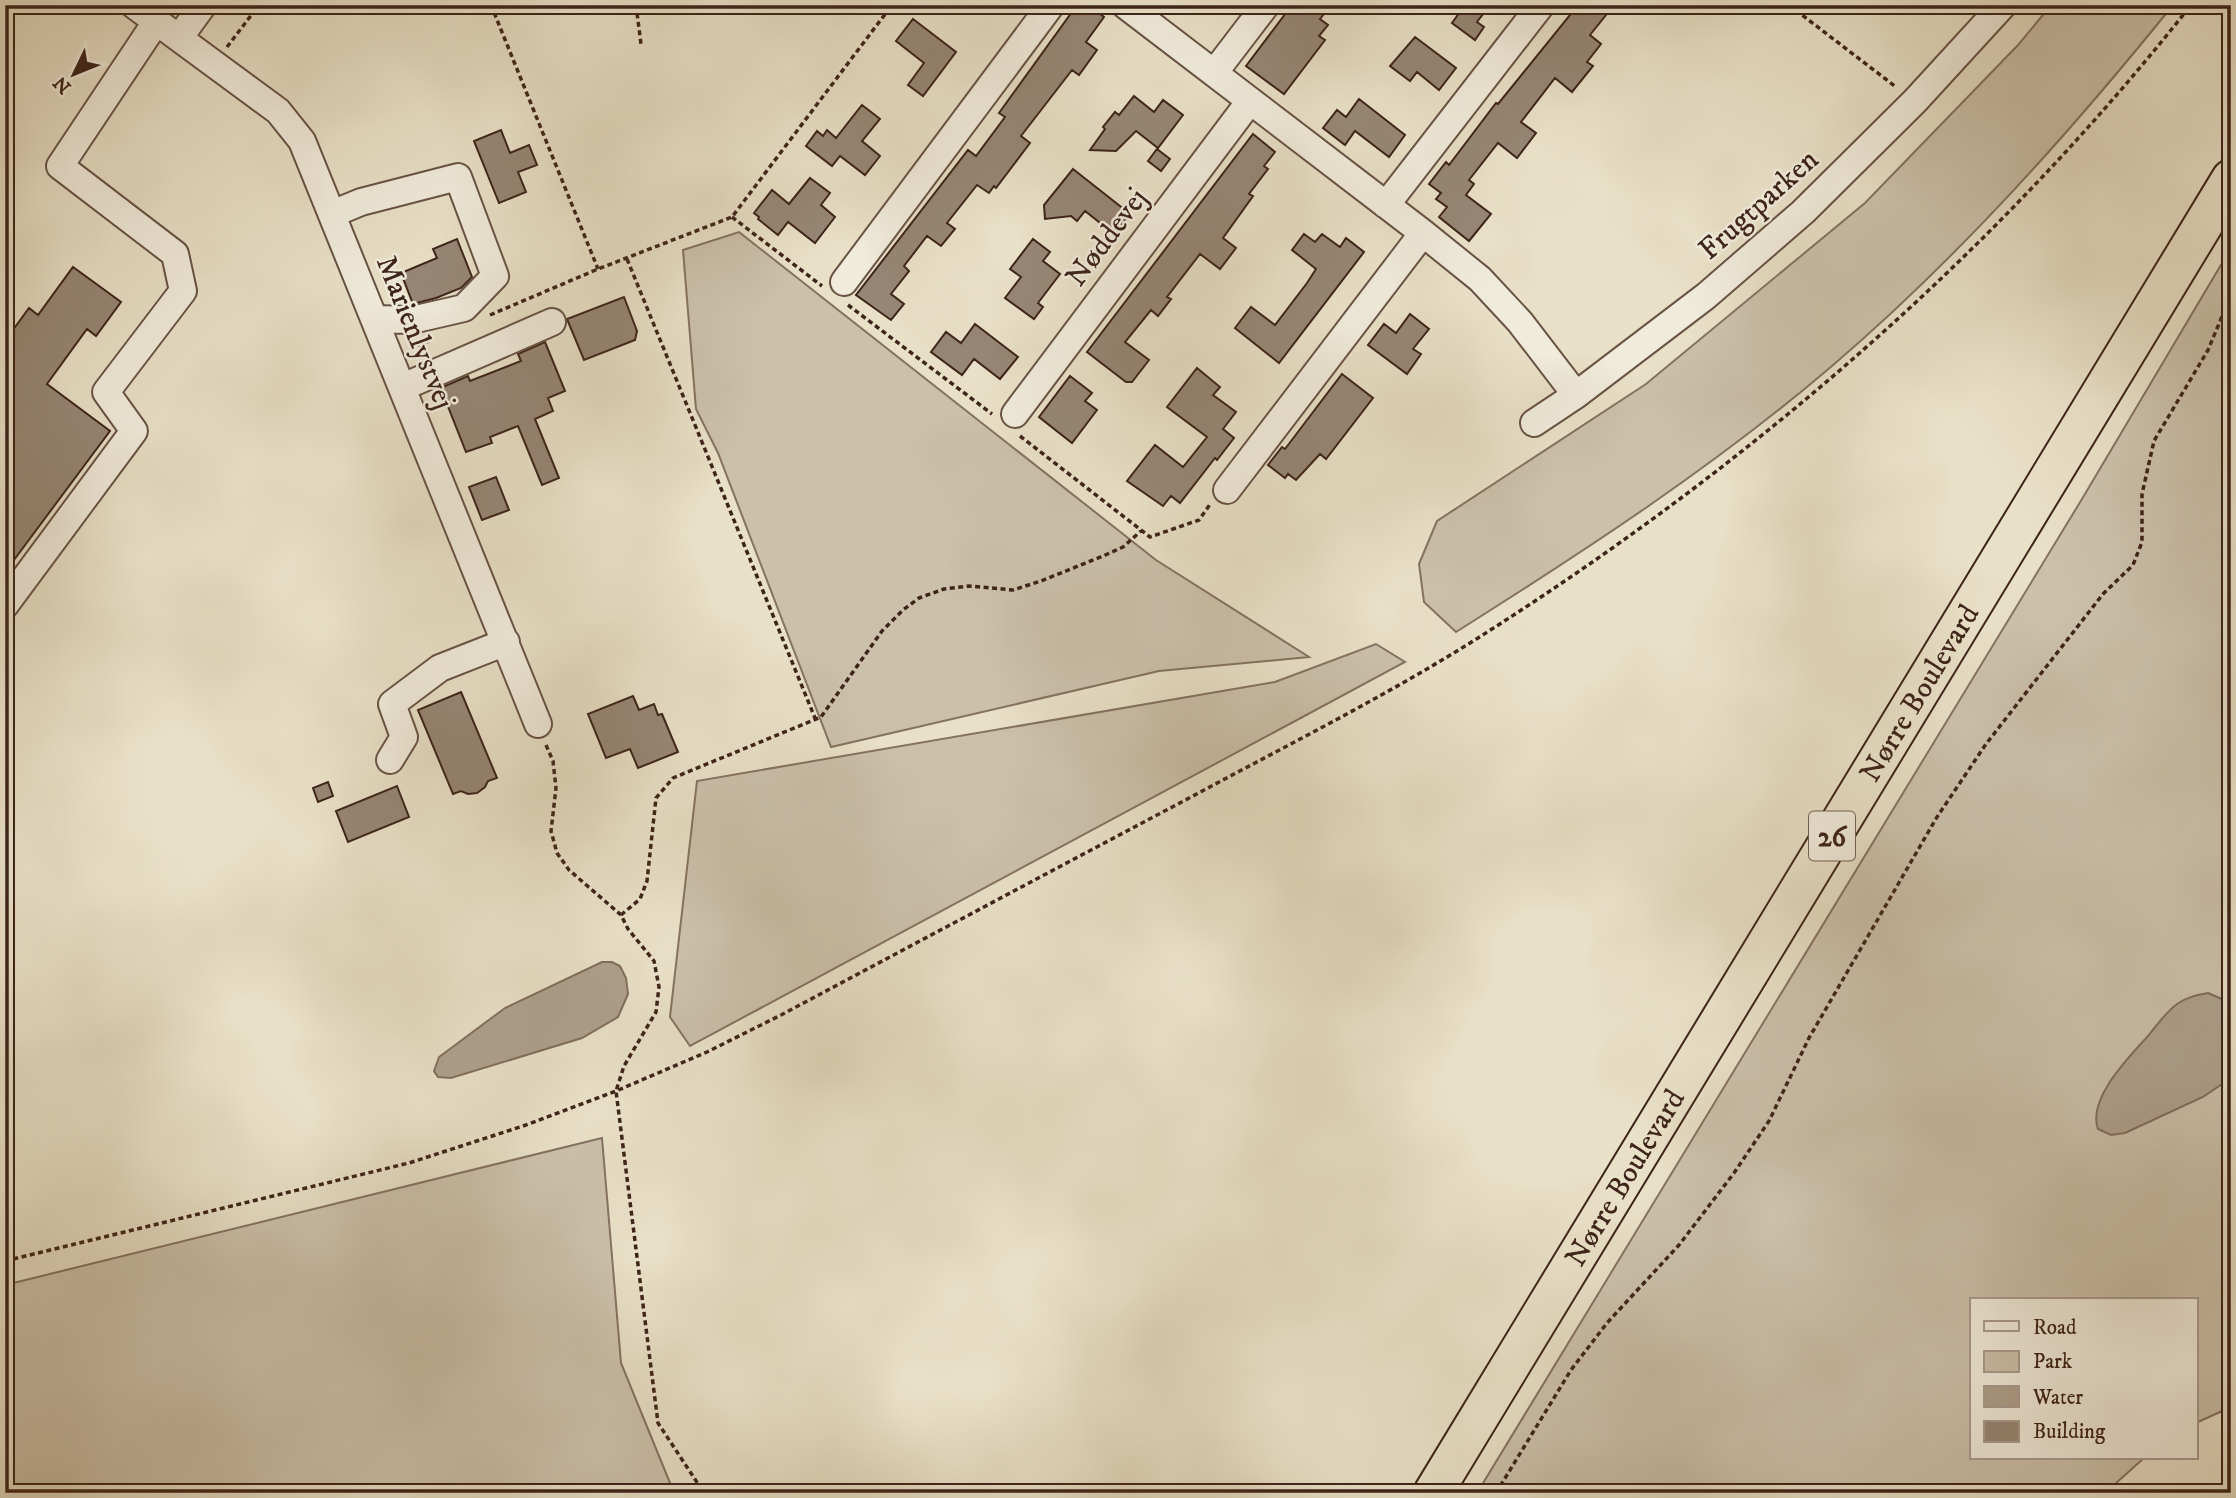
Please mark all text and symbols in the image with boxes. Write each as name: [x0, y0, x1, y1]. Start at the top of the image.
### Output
north arrow: [38, 38, 108, 108]
text: N: [49, 71, 76, 98]
street label: Frugtparken: [1692, 142, 1827, 268]
street label: Nøddevej: [1058, 181, 1156, 294]
street label: Marienlystvej: [367, 250, 462, 415]
street label: Nørre Boulevard: [1852, 598, 1988, 789]
road number: 26: [1809, 812, 1855, 860]
street label: Nørre Boulevard: [1558, 1083, 1694, 1274]
legend: [1970, 1298, 2198, 1460]
text: Road: [2033, 1315, 2077, 1341]
text: Park: [2033, 1349, 2073, 1375]
text: Water: [2032, 1385, 2083, 1411]
text: Building: [2033, 1419, 2106, 1445]

